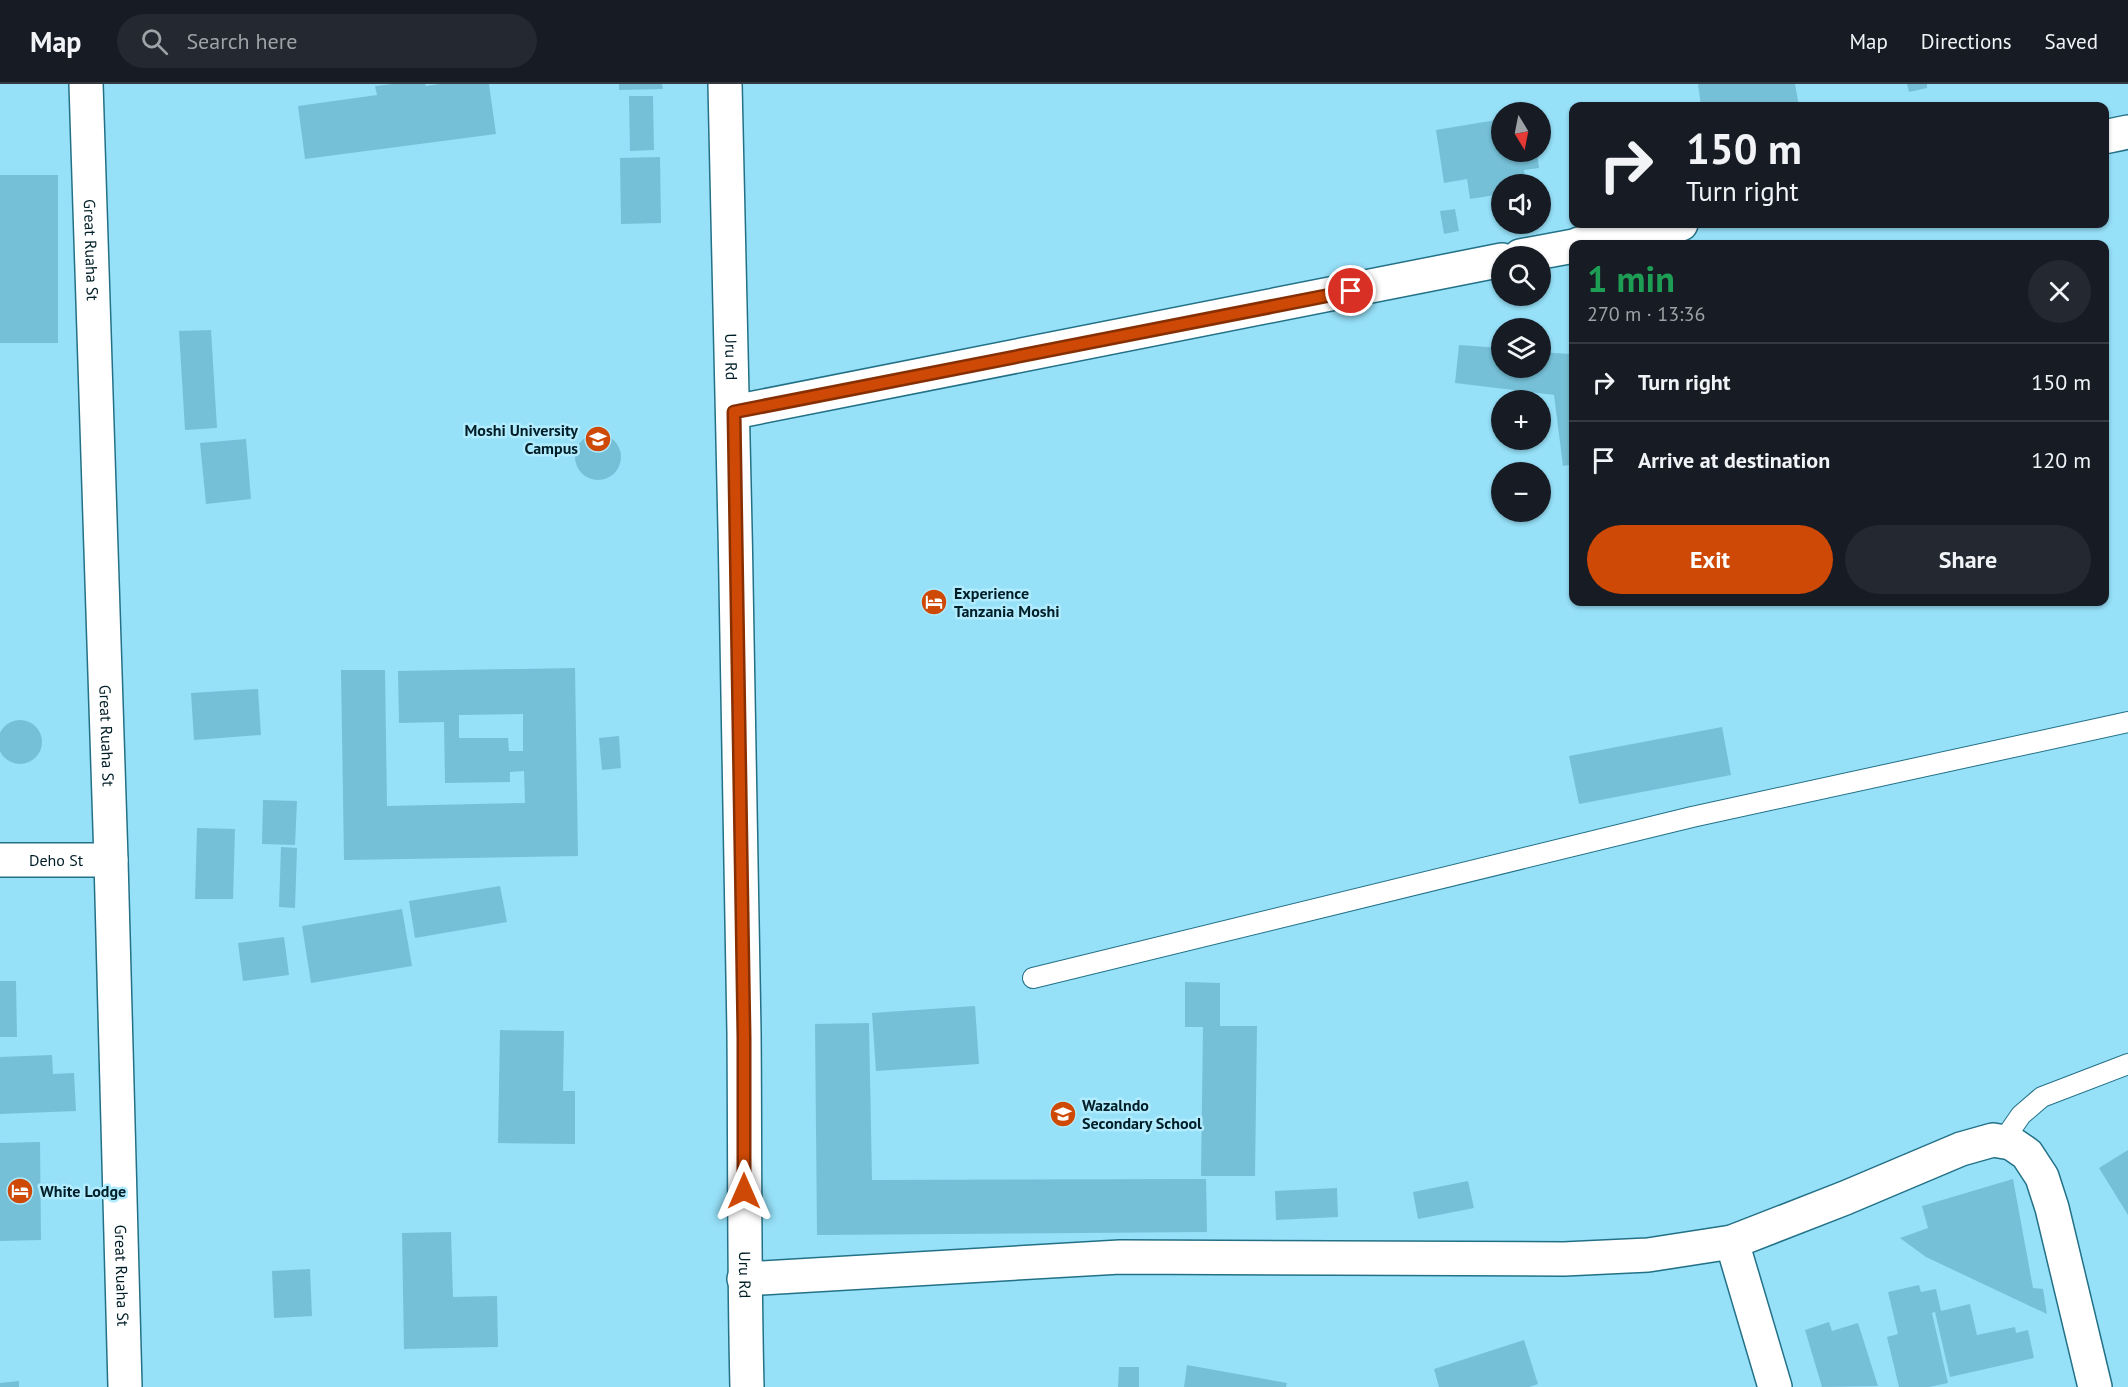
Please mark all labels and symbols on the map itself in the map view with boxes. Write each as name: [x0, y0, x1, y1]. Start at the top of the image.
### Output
north arrow: [1491, 102, 1551, 162]
street label: Great Ruaha St: [80, 199, 103, 302]
pin: [1325, 265, 1376, 316]
street label: Uru Rd: [721, 333, 742, 381]
place label: Moshi University Campus: [465, 420, 578, 458]
school or university icon: Moshi University Campus: [583, 424, 613, 454]
place label: Experience Tanzania Moshi: [954, 583, 1060, 621]
hotel icon: Experience Tanzania Moshi: [919, 587, 949, 617]
street label: Great Ruaha St: [95, 684, 119, 787]
street label: Deho St: [29, 850, 84, 870]
place label: Wazalndo Secondary School: [1082, 1095, 1202, 1133]
school or university icon: Wazalndo Secondary School: [1048, 1099, 1078, 1129]
position arrow: [712, 1159, 776, 1223]
hotel icon: White Lodge: [5, 1176, 35, 1206]
place label: White Lodge: [40, 1181, 126, 1201]
street label: Great Ruaha St: [111, 1224, 133, 1327]
street label: Uru Rd: [735, 1251, 755, 1298]

